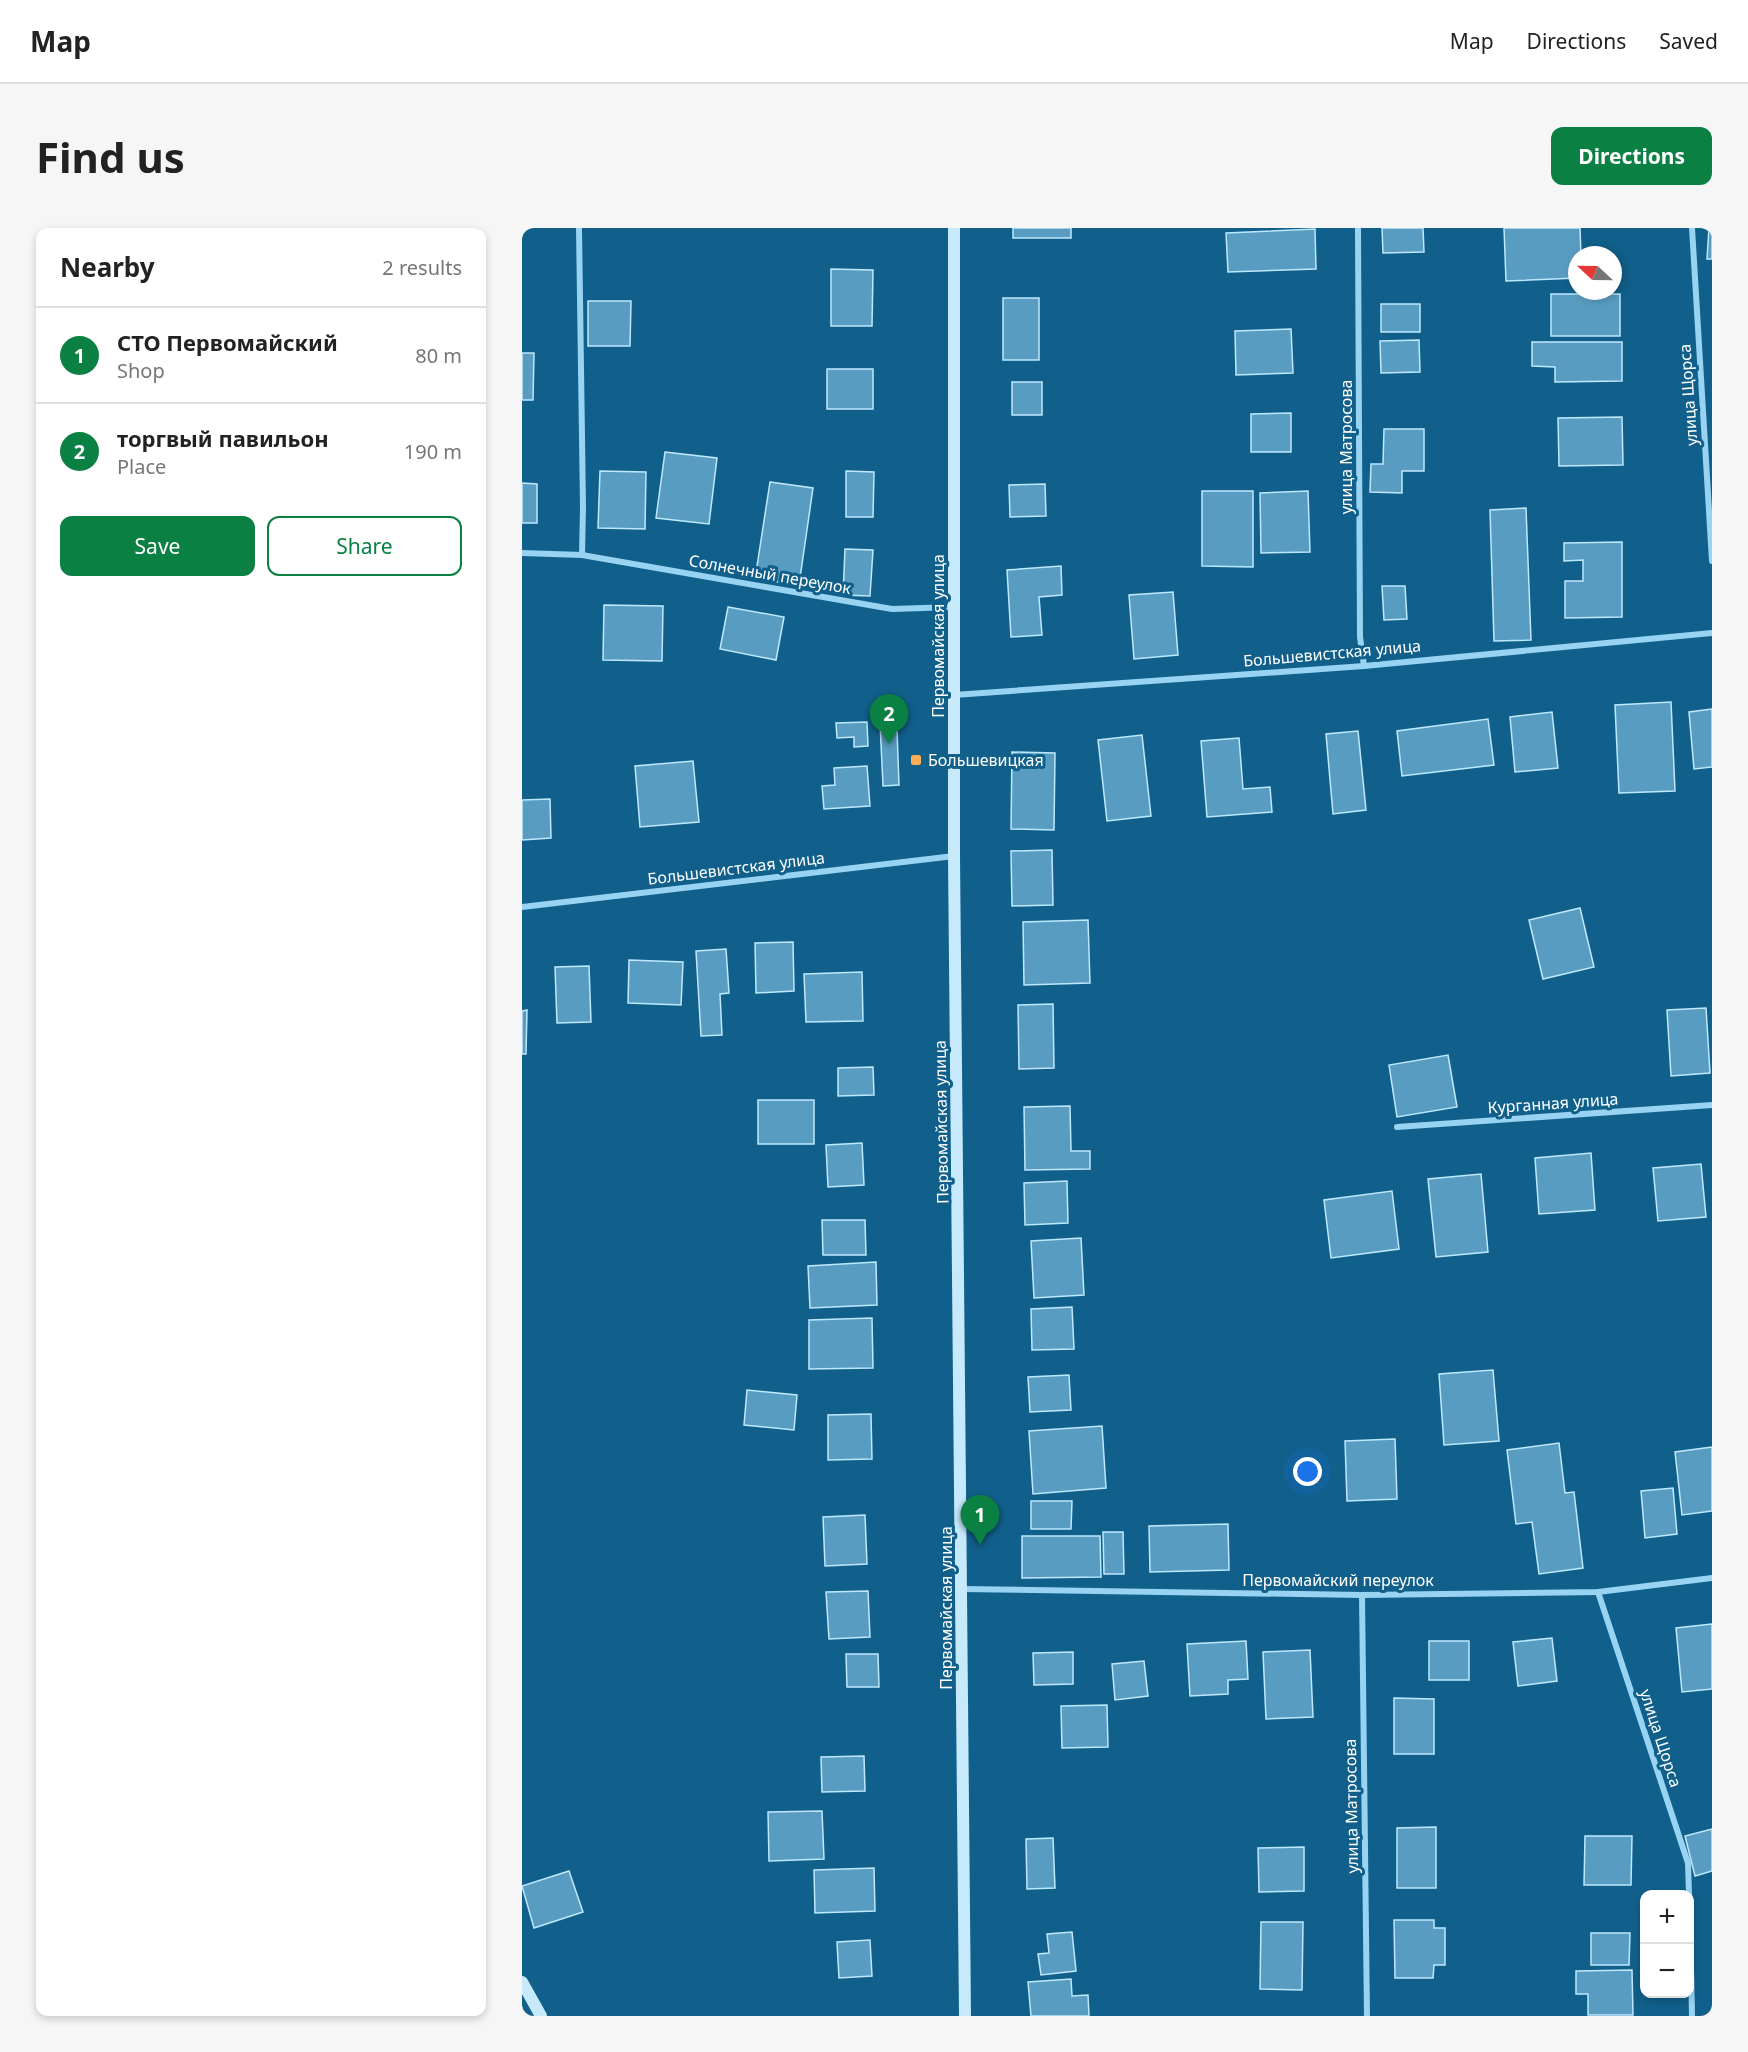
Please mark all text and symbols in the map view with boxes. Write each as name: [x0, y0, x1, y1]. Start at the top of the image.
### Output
text: Map: [30, 22, 91, 60]
text: Map: [1450, 27, 1494, 55]
text: Directions: [1527, 27, 1626, 55]
text: Saved: [1659, 27, 1718, 55]
button: Directions: [1551, 127, 1712, 185]
text: Find us: [36, 128, 185, 185]
north arrow: [1568, 246, 1622, 300]
text: Nearby: [60, 249, 155, 285]
text: 2 results: [382, 254, 462, 281]
text: СТО Первомайский: [117, 327, 338, 357]
text: 1: [74, 342, 85, 369]
text: 80 m: [415, 342, 462, 369]
street label: улица Щорса: [1673, 343, 1703, 447]
text: Shop: [117, 357, 165, 384]
street label: улица Матросова: [1335, 380, 1357, 514]
text: торгвый павильон: [117, 423, 329, 453]
text: 2: [74, 438, 85, 465]
text: 190 m: [404, 438, 462, 465]
text: Place: [117, 453, 166, 480]
button: Save: [60, 516, 255, 576]
button: Share: [267, 516, 462, 576]
street label: Солнечный переулок: [687, 549, 853, 599]
street label: Первомайская улица: [927, 554, 949, 718]
street label: Большевистская улица: [1242, 634, 1422, 672]
pin: 2: [870, 694, 908, 744]
place label: Большевицкая: [928, 749, 1044, 771]
marker: Большевицкая: [909, 753, 923, 767]
street label: Большевистская улица: [646, 846, 826, 890]
street label: Первомайская улица: [929, 1040, 953, 1204]
street label: Курганная улица: [1487, 1087, 1619, 1119]
your location: [1293, 1457, 1322, 1486]
pin: 1: [960, 1496, 1000, 1545]
street label: Первомайская улица: [935, 1526, 957, 1690]
street label: Первомайский переулок: [1242, 1569, 1434, 1591]
street label: улица Щорса: [1635, 1686, 1687, 1790]
street label: улица Матросова: [1339, 1739, 1363, 1873]
map controls: [1640, 1890, 1694, 1998]
button: +: [1640, 1890, 1694, 1944]
button: −: [1640, 1944, 1694, 1998]

